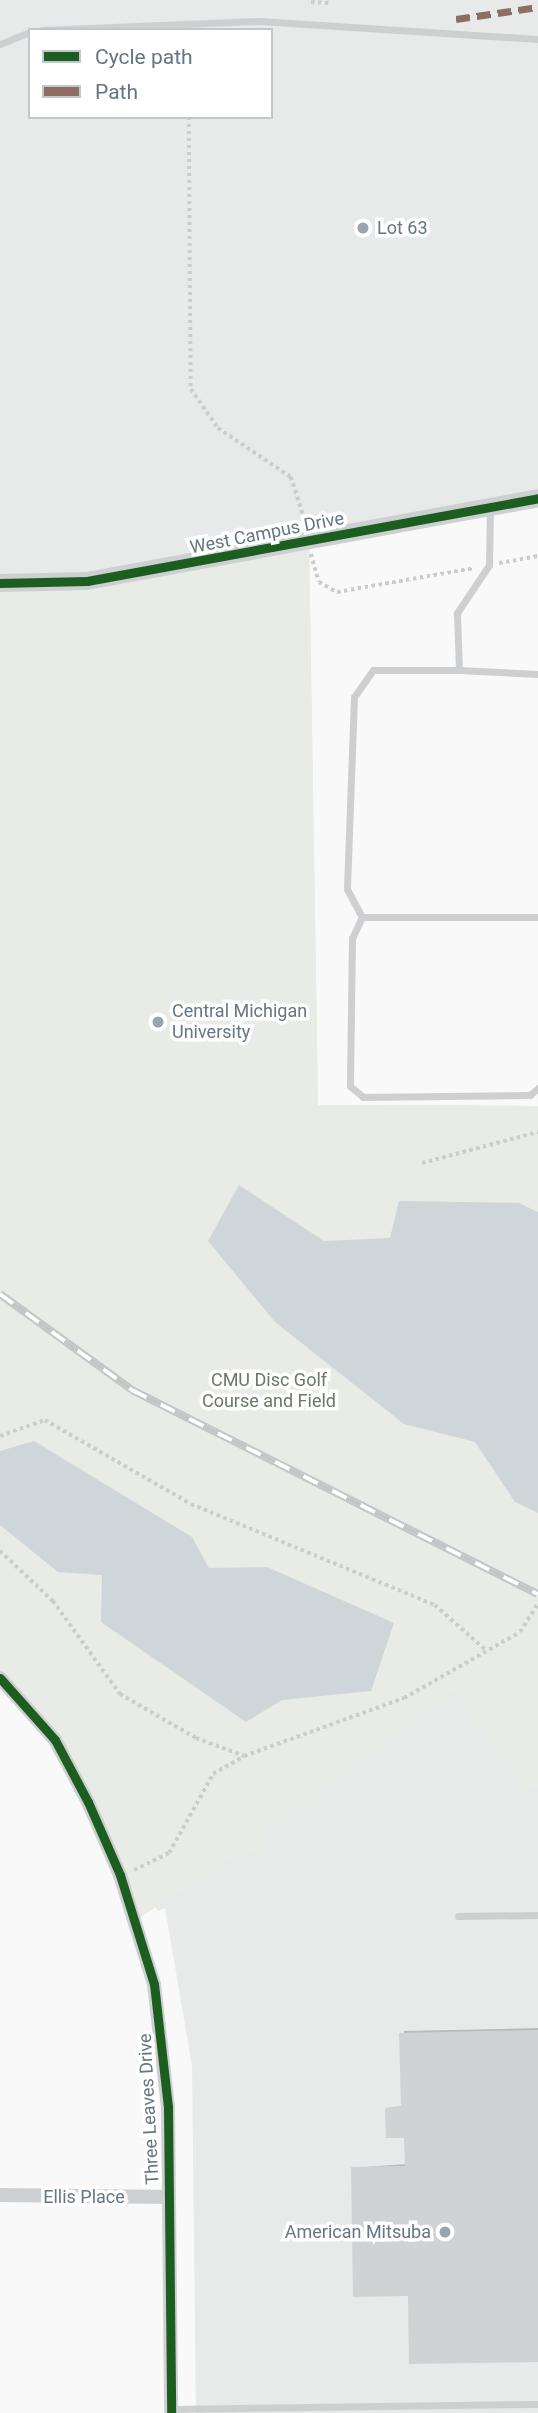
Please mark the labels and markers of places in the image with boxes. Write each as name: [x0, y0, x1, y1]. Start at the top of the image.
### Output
place label: Lot 63: [377, 217, 428, 239]
marker: Lot 63: [355, 220, 371, 236]
place label: Central Michigan University: [172, 1001, 307, 1044]
marker: Central Michigan University: [150, 1014, 166, 1030]
place label: American Mitsuba: [285, 2221, 431, 2243]
marker: American Mitsuba: [437, 2224, 453, 2240]

